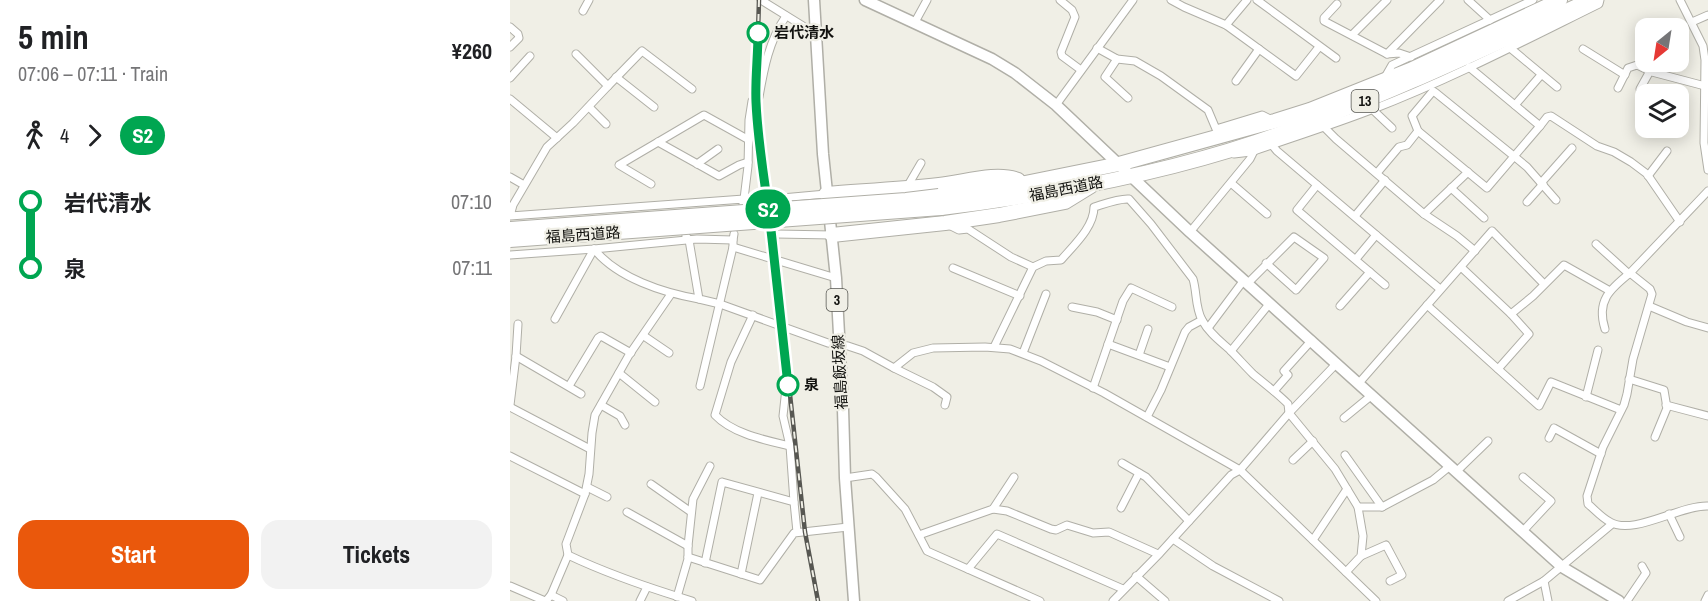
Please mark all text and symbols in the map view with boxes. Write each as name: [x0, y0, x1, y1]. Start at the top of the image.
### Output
text: 5 min: [18, 15, 89, 59]
north arrow: [1635, 18, 1689, 72]
map controls: [1635, 18, 1689, 138]
marker: 岩代清水: [747, 22, 769, 44]
place label: 岩代清水: [774, 22, 834, 43]
text: ¥260: [452, 36, 492, 66]
text: 07:06 – 07:11 · Train: [18, 60, 168, 87]
button: layers: [1635, 84, 1689, 138]
road number: 13: [1352, 90, 1378, 112]
icon: walk: [18, 119, 51, 152]
icon: forward: [78, 119, 111, 152]
text: S2: [132, 121, 153, 150]
text: 4: [60, 122, 69, 149]
street label: 福島西道路: [1027, 171, 1105, 206]
text: 岩代清水: [64, 188, 152, 218]
text: 07:10: [451, 188, 492, 215]
line badge: S2: [741, 190, 795, 228]
text: S2: [757, 195, 779, 224]
street label: 福島西道路: [545, 221, 621, 248]
text: 泉: [64, 254, 86, 284]
text: 07:11: [452, 254, 492, 281]
road number: 3: [826, 289, 848, 311]
street label: 福島飯坂線: [827, 334, 852, 410]
marker: 泉: [777, 374, 799, 396]
place label: 泉: [804, 374, 819, 395]
button: Start: [18, 520, 249, 589]
button: Tickets: [261, 520, 492, 589]

